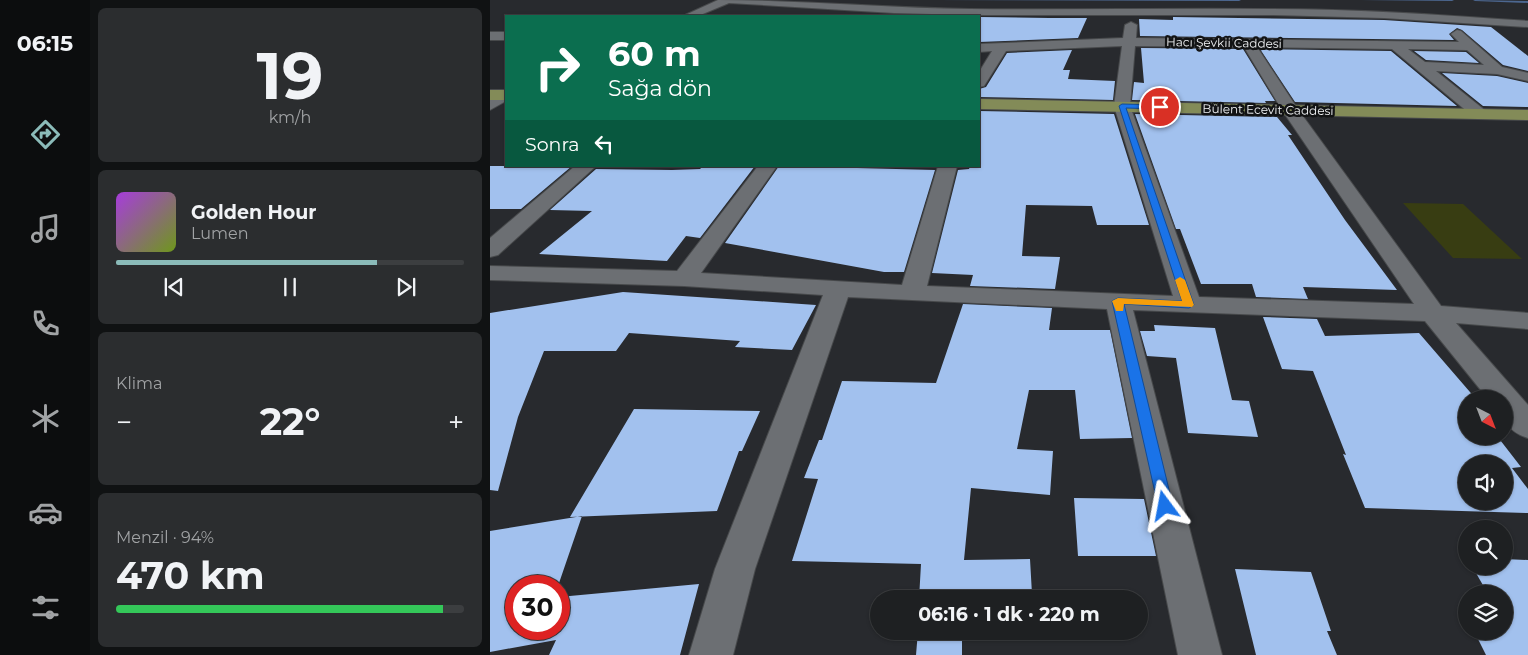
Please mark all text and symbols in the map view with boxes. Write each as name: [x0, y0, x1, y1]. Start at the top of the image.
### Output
text: 06:15: [17, 30, 73, 57]
text: 60 m: [608, 32, 701, 75]
street label: Hacı Şevkii Caddesi: [1166, 34, 1282, 51]
icon: right: [525, 35, 590, 100]
text: 19: [257, 36, 323, 115]
text: Sağa dön: [608, 75, 712, 102]
pin: [1139, 86, 1181, 128]
icon: arrive: [1146, 93, 1174, 121]
street label: Bülent Ecevit Caddesi: [1202, 101, 1334, 118]
text: km/h: [269, 108, 311, 127]
icon: directions: [28, 117, 63, 152]
icon: left: [590, 130, 618, 158]
text: Sonra: [525, 133, 580, 156]
text: Golden Hour: [191, 201, 317, 224]
icon: music: [28, 211, 63, 246]
text: Lumen: [191, 224, 249, 243]
icon: previous: [160, 273, 188, 301]
icon: pause: [276, 273, 304, 301]
icon: next: [392, 273, 420, 301]
icon: phone: [28, 306, 63, 341]
text: Klima: [116, 374, 162, 393]
north arrow: [1458, 390, 1512, 445]
map controls: [1458, 390, 1513, 640]
text: 22°: [260, 398, 320, 445]
icon: climate: [28, 401, 63, 436]
text: −: [116, 405, 132, 439]
text: +: [448, 405, 464, 439]
button: sound: [1458, 455, 1513, 510]
position arrow: [1138, 479, 1190, 531]
icon: car: [28, 495, 63, 530]
button: search: [1458, 520, 1513, 575]
text: Menzil · 94%: [116, 528, 214, 547]
text: 470 km: [116, 552, 265, 599]
speed limit sign: 30: [505, 575, 570, 640]
button: layers: [1458, 585, 1513, 640]
icon: filters: [28, 590, 63, 625]
text: 06:16 · 1 dk · 220 m: [918, 603, 1100, 626]

